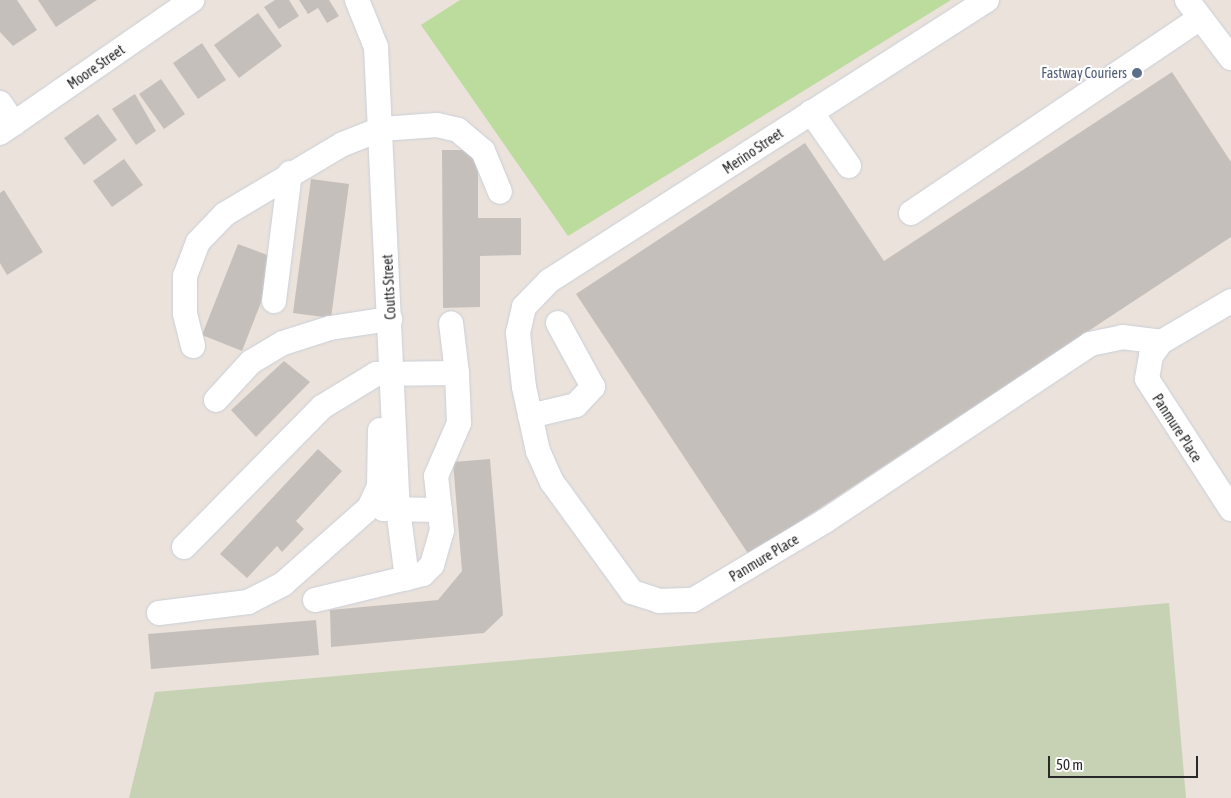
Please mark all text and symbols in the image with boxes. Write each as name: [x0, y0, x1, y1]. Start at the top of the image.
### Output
street label: Moore Street: [64, 41, 128, 93]
place label: Fastway Couriers: [1041, 65, 1127, 81]
marker: Fastway Couriers: [1131, 67, 1143, 79]
street label: Merino Street: [720, 125, 786, 177]
street label: Coutts Street: [379, 254, 399, 320]
street label: Panmure Place: [1149, 391, 1205, 465]
street label: Panmure Place: [726, 531, 802, 585]
scale bar: [1051, 746, 1201, 778]
text: 50 m: [1056, 756, 1083, 773]

